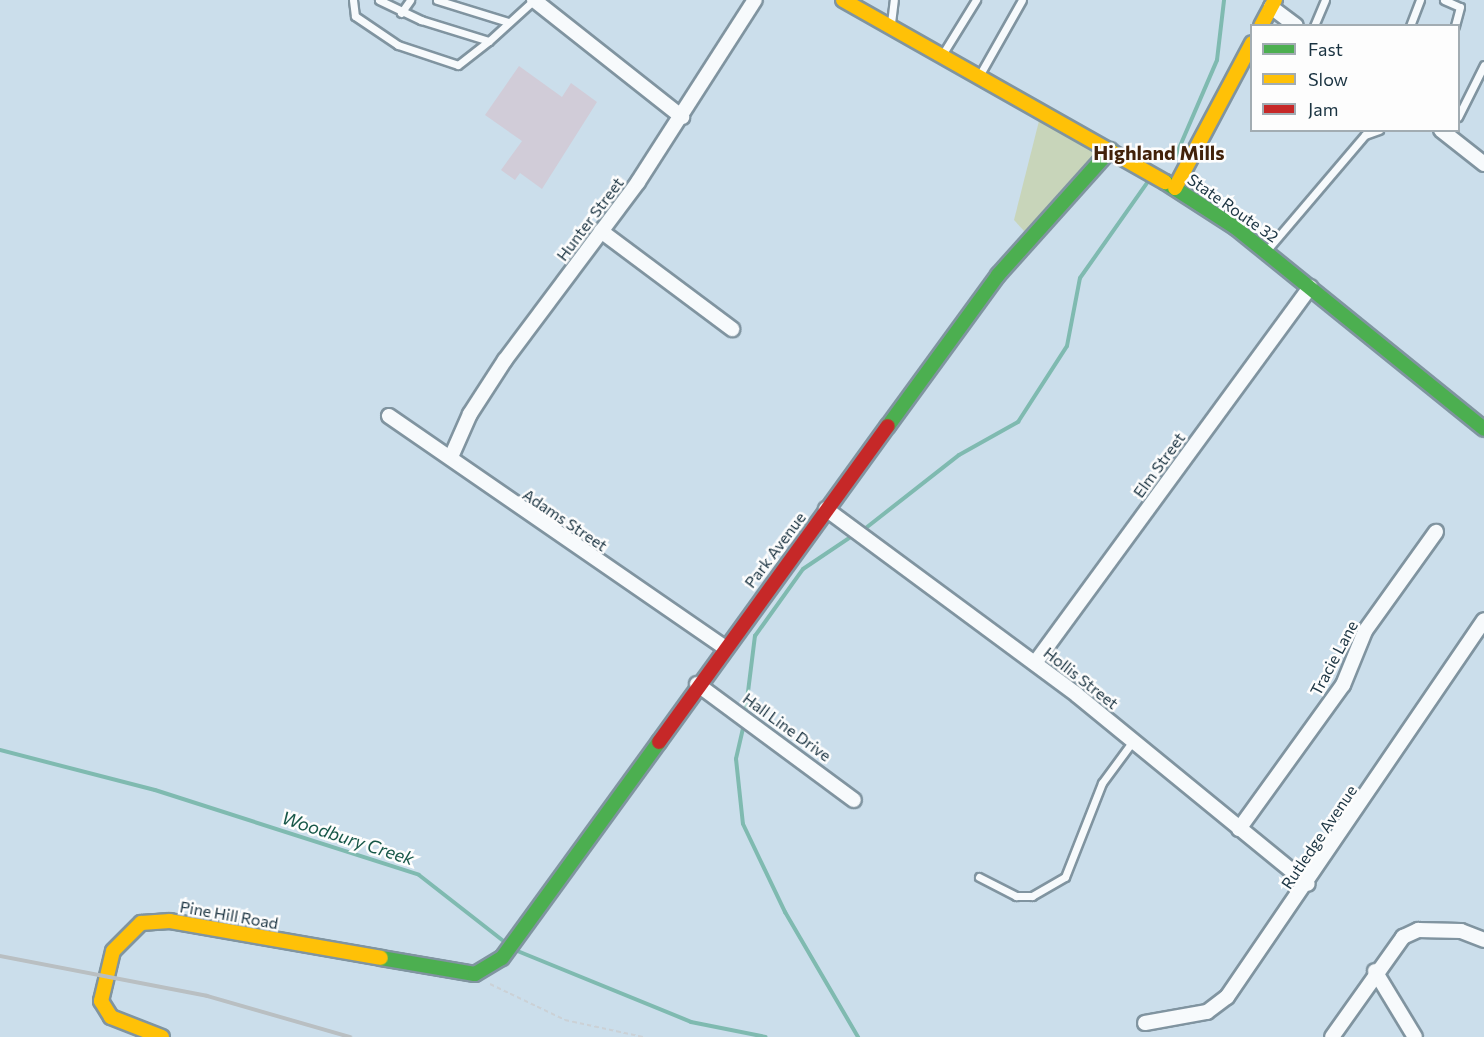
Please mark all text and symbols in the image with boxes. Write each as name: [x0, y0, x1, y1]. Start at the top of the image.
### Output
legend: [1250, 24, 1460, 132]
text: Fast: [1308, 38, 1343, 60]
text: Slow: [1308, 68, 1348, 90]
text: Jam: [1308, 98, 1338, 120]
district label: Highland Mills: [1093, 140, 1225, 164]
street label: State Route 32: [1184, 170, 1282, 246]
street label: Hunter Street: [552, 173, 628, 265]
street label: Elm Street: [1129, 429, 1189, 501]
street label: Adams Street: [519, 485, 611, 555]
street label: Park Avenue: [740, 508, 810, 592]
street label: Tracie Lane: [1306, 617, 1362, 699]
street label: Hollis Street: [1040, 643, 1122, 713]
street label: Hall Line Drive: [739, 689, 835, 765]
street label: Rutledge Avenue: [1277, 781, 1361, 893]
water label: Woodbury Creek: [279, 806, 417, 870]
street label: Pine Hill Road: [178, 897, 280, 933]

